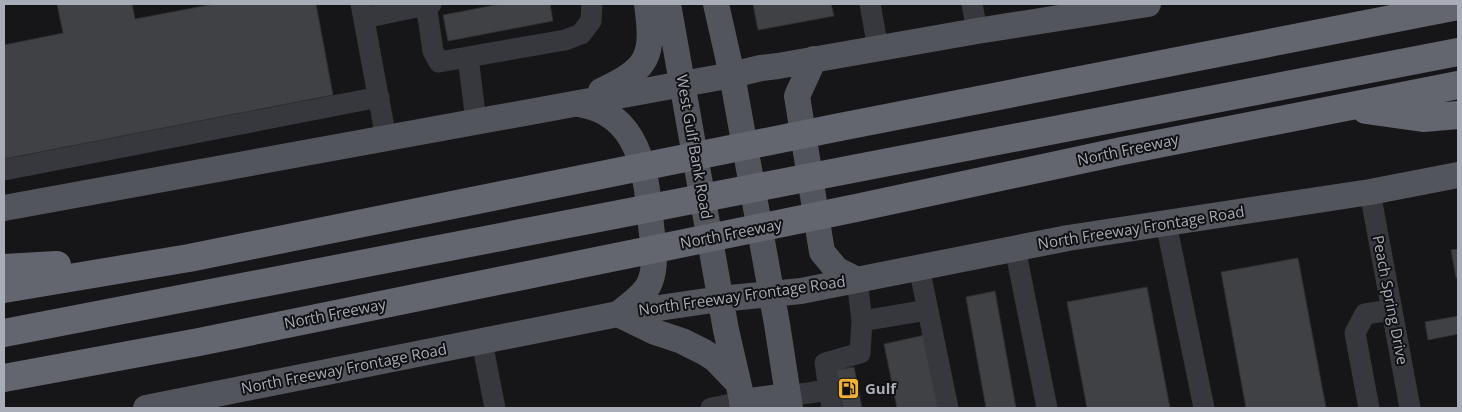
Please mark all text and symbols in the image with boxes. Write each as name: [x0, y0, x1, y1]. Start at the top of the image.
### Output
street label: West Gulf Bank Road: [672, 73, 718, 221]
street label: North Freeway: [1075, 128, 1181, 170]
street label: North Freeway Frontage Road: [1036, 201, 1246, 253]
street label: North Freeway: [678, 213, 784, 253]
street label: Peach Spring Drive: [1369, 233, 1413, 366]
street label: North Freeway Frontage Road: [637, 271, 847, 319]
street label: North Freeway: [282, 293, 388, 333]
street label: North Freeway Frontage Road: [239, 338, 448, 398]
fuel station icon: Gulf: [837, 377, 861, 401]
place label: Gulf: [865, 378, 897, 398]

